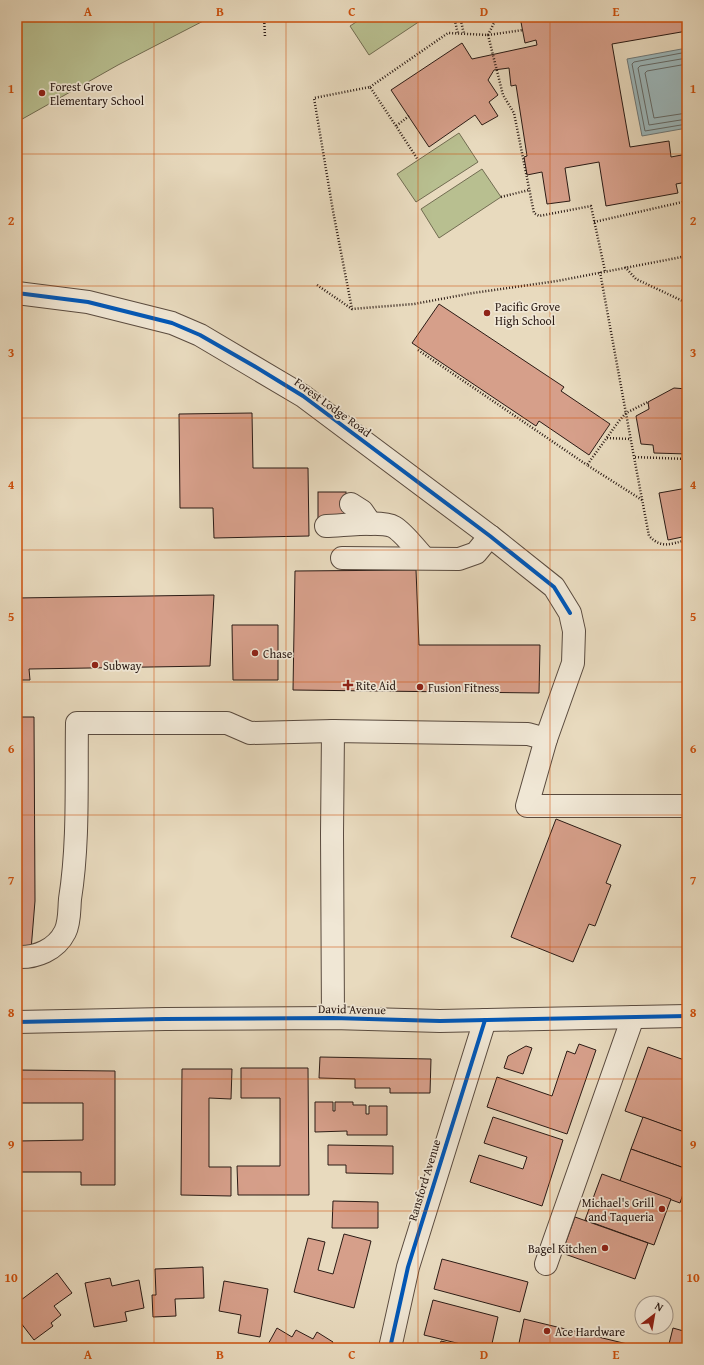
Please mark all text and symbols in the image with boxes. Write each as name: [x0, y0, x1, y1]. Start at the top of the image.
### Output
text: A: [84, 2, 93, 21]
text: B: [216, 2, 224, 21]
text: C: [348, 2, 356, 21]
text: D: [480, 2, 488, 21]
text: E: [613, 2, 620, 21]
place label: Forest Grove Elementary School: [50, 78, 145, 109]
text: 1: [8, 79, 14, 98]
text: 1: [690, 79, 696, 98]
marker: Forest Grove Elementary School: [37, 88, 47, 98]
text: 2: [8, 211, 15, 230]
text: 2: [690, 211, 697, 230]
place label: Pacific Grove High School: [495, 298, 560, 329]
marker: Pacific Grove High School: [482, 308, 492, 318]
text: 3: [8, 343, 14, 362]
text: 3: [690, 343, 696, 362]
street label: Forest Lodge Road: [291, 373, 375, 441]
text: 4: [8, 475, 15, 494]
text: 4: [690, 475, 697, 494]
text: 5: [8, 607, 15, 626]
text: 5: [690, 607, 697, 626]
place label: Chase: [263, 645, 293, 662]
marker: Chase: [250, 648, 260, 658]
place label: Subway: [103, 657, 142, 674]
marker: Subway: [90, 660, 100, 670]
place label: Rite Aid: [356, 677, 396, 694]
place label: Fusion Fitness: [428, 679, 500, 696]
marker: Rite Aid: [343, 680, 353, 690]
marker: Fusion Fitness: [415, 682, 425, 692]
text: 6: [8, 739, 15, 758]
text: 6: [690, 739, 697, 758]
text: 7: [8, 871, 15, 890]
text: 7: [690, 871, 697, 890]
street label: David Avenue: [318, 1000, 387, 1018]
text: 8: [8, 1003, 15, 1022]
text: 8: [690, 1003, 697, 1022]
text: 9: [8, 1135, 15, 1154]
text: 9: [690, 1135, 697, 1154]
street label: Ransford Avenue: [403, 1137, 445, 1223]
place label: Michael's Grill and Taqueria: [582, 1194, 655, 1225]
marker: Michael's Grill and Taqueria: [657, 1204, 667, 1214]
place label: Bagel Kitchen: [528, 1240, 597, 1257]
marker: Bagel Kitchen: [600, 1243, 610, 1253]
text: 10: [4, 1268, 18, 1287]
text: 10: [686, 1268, 700, 1287]
north arrow: [634, 1295, 674, 1335]
text: N: [652, 1298, 667, 1316]
place label: Ace Hardware: [555, 1323, 626, 1340]
marker: Ace Hardware: [542, 1326, 552, 1336]
text: A: [84, 1345, 93, 1364]
text: B: [216, 1345, 224, 1364]
text: C: [348, 1345, 356, 1364]
text: D: [480, 1345, 488, 1364]
text: E: [613, 1345, 620, 1364]

